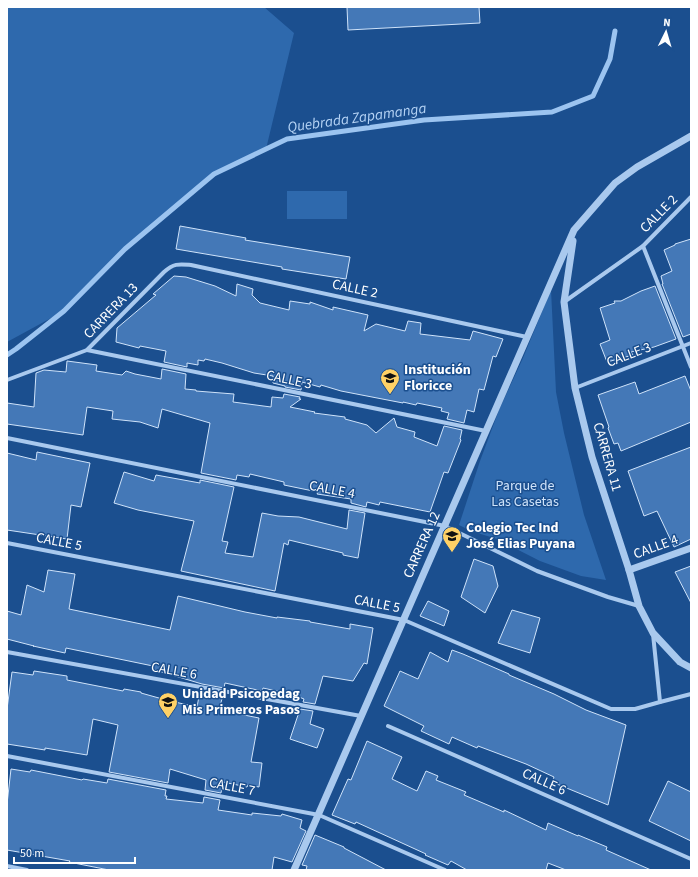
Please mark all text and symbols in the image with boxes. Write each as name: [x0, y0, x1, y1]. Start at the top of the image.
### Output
north arrow: [646, 12, 686, 52]
text: N: [663, 15, 671, 30]
water label: Quebrada Zapamanga: [286, 98, 428, 138]
street label: CALLE 2: [636, 191, 682, 237]
street label: CALLE 2: [330, 274, 380, 304]
street label: CARRERA 13: [79, 278, 143, 344]
street label: CALLE 3: [604, 337, 654, 373]
place label: Institución Floricce: [404, 360, 471, 396]
street label: CALLE 3: [264, 365, 314, 395]
school or university icon: Institución Floricce: [379, 367, 401, 395]
street label: CARRERA 11: [588, 420, 626, 494]
street label: CALLE 4: [307, 476, 357, 504]
park label: Parque de Las Casetas: [491, 476, 559, 512]
street label: CARRERA 12: [398, 508, 446, 582]
place label: Colegio Tec Ind José Elias Puyana: [466, 518, 575, 554]
school or university icon: Colegio Tec Ind José Elias Puyana: [441, 525, 463, 553]
street label: CALLE 5: [34, 528, 84, 556]
street label: CALLE 4: [631, 530, 681, 564]
street label: CALLE 5: [352, 590, 402, 618]
street label: CALLE 6: [149, 657, 199, 685]
place label: Unidad Psicopedag Mis Primeros Pasos: [182, 684, 300, 720]
school or university icon: Unidad Psicopedag Mis Primeros Pasos: [157, 691, 179, 719]
street label: CALLE 6: [519, 763, 569, 801]
street label: CALLE 7: [207, 773, 257, 801]
scale bar: [14, 839, 135, 865]
text: 50 m: [20, 845, 44, 862]

